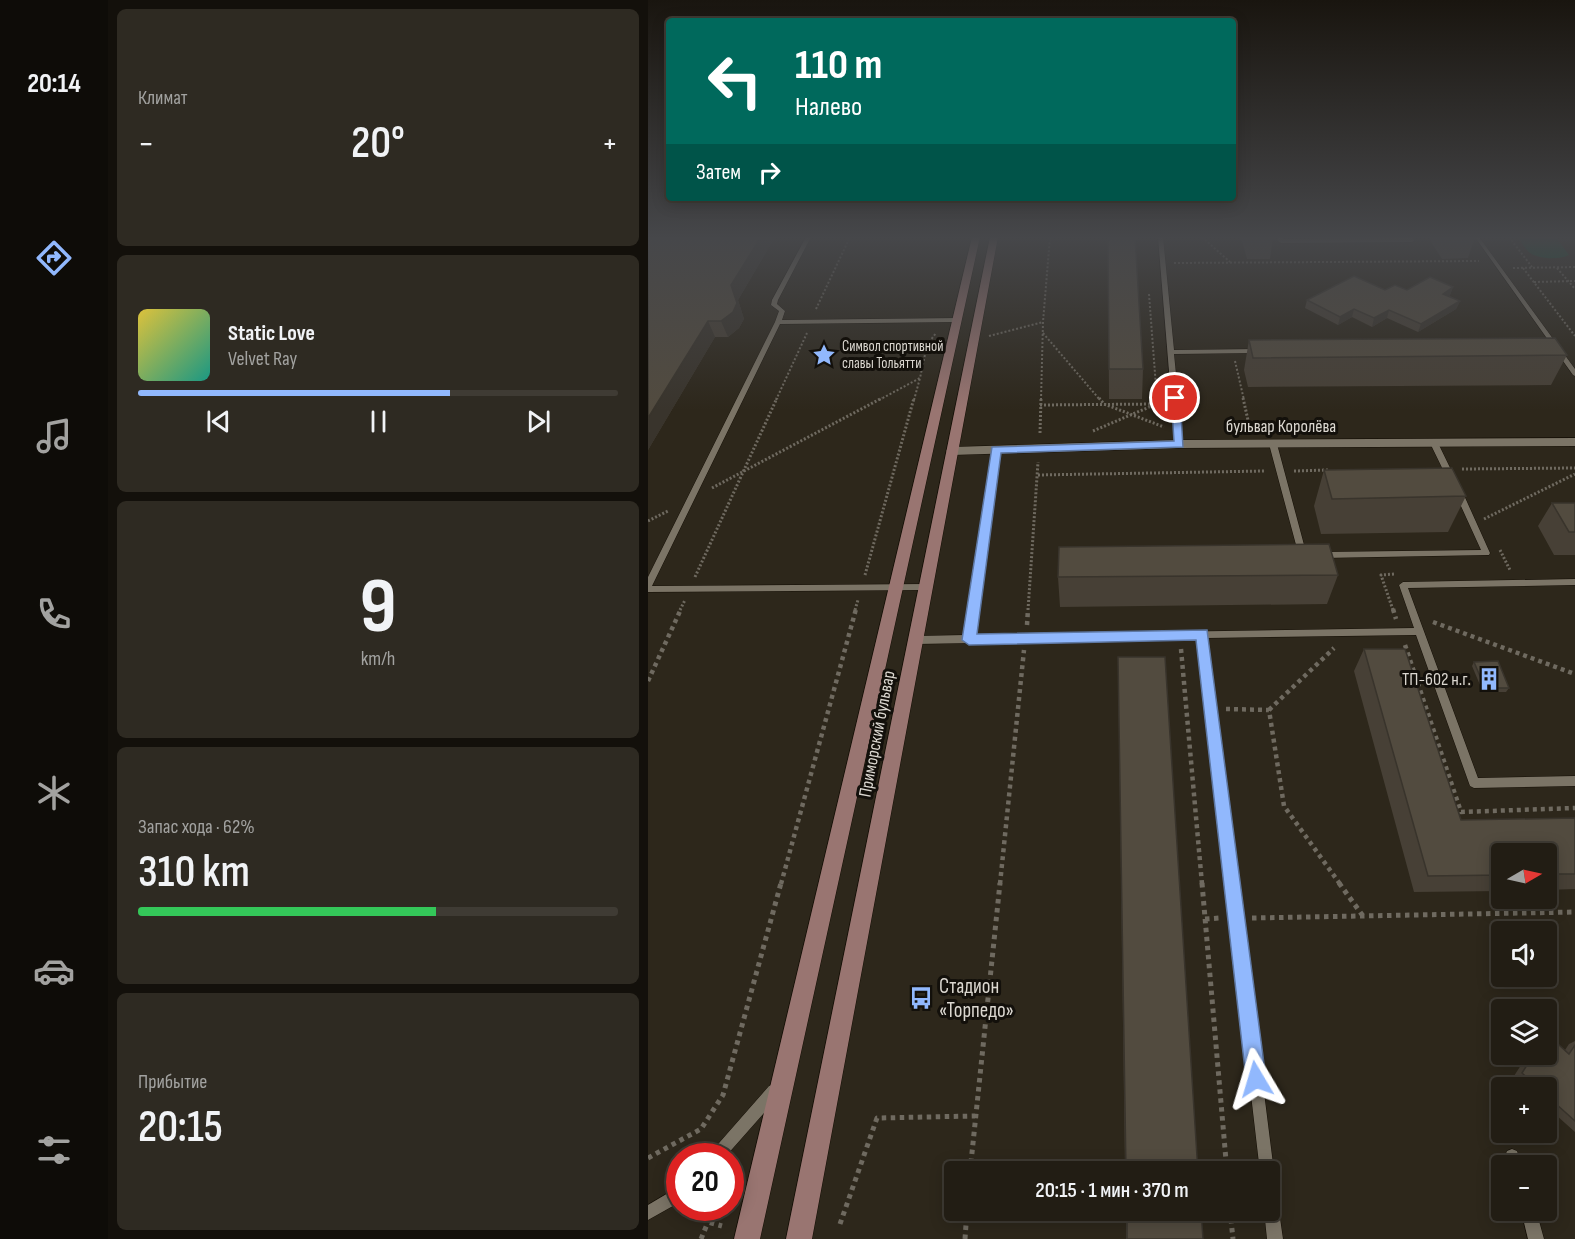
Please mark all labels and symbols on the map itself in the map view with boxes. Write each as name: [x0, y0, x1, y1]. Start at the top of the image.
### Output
place label: Символ спортивной славы Тольятти: [842, 337, 944, 373]
place icon: Символ спортивной славы Тольятти: [811, 342, 837, 368]
pin: [1149, 372, 1200, 423]
street label: бульвар Королёва: [1226, 416, 1336, 437]
building icon: ТП-602 н.г.: [1476, 666, 1502, 692]
street label: Приморский бульвар: [854, 669, 900, 799]
place label: ТП-602 н.г.: [1402, 669, 1471, 690]
north arrow: [1491, 843, 1557, 909]
place label: Стадион «Торпедо»: [939, 974, 1014, 1023]
bus stop icon: Стадион «Торпедо»: [908, 985, 934, 1011]
position arrow: [1224, 1047, 1288, 1111]
speed limit sign: 20: [666, 1143, 744, 1221]

